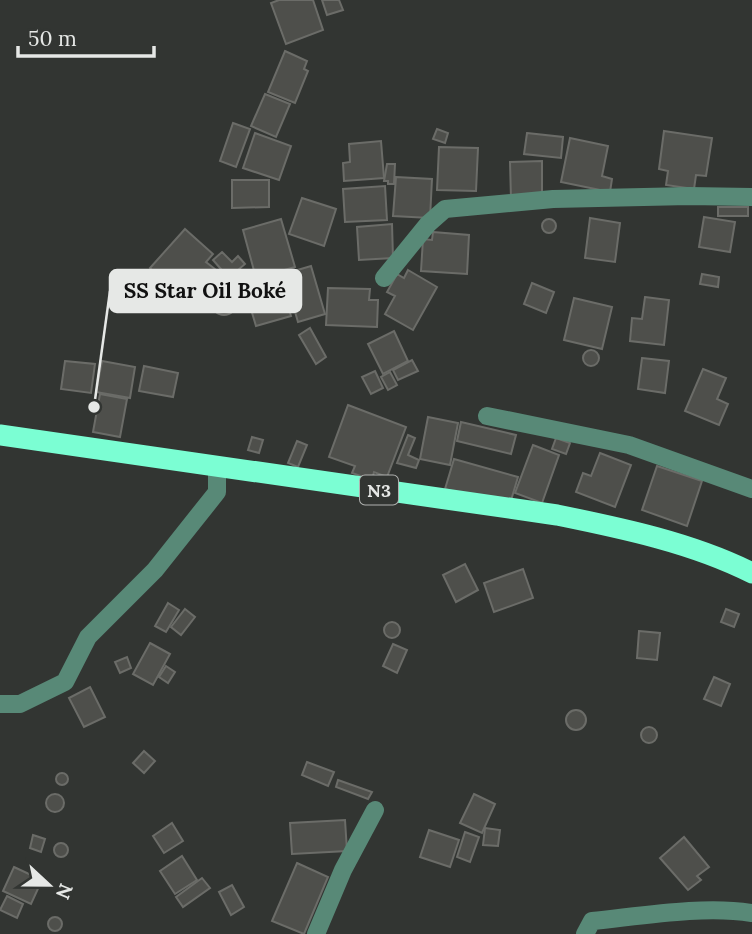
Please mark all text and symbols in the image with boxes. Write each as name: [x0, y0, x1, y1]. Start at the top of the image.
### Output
scale bar: [18, 14, 154, 58]
text: 50 m: [28, 25, 77, 52]
callout: SS Star Oil Boké: [110, 270, 301, 312]
text: SS Star Oil Boké: [124, 277, 286, 304]
road number: N3: [360, 476, 398, 504]
north arrow: [14, 850, 84, 920]
text: N: [51, 880, 79, 903]

